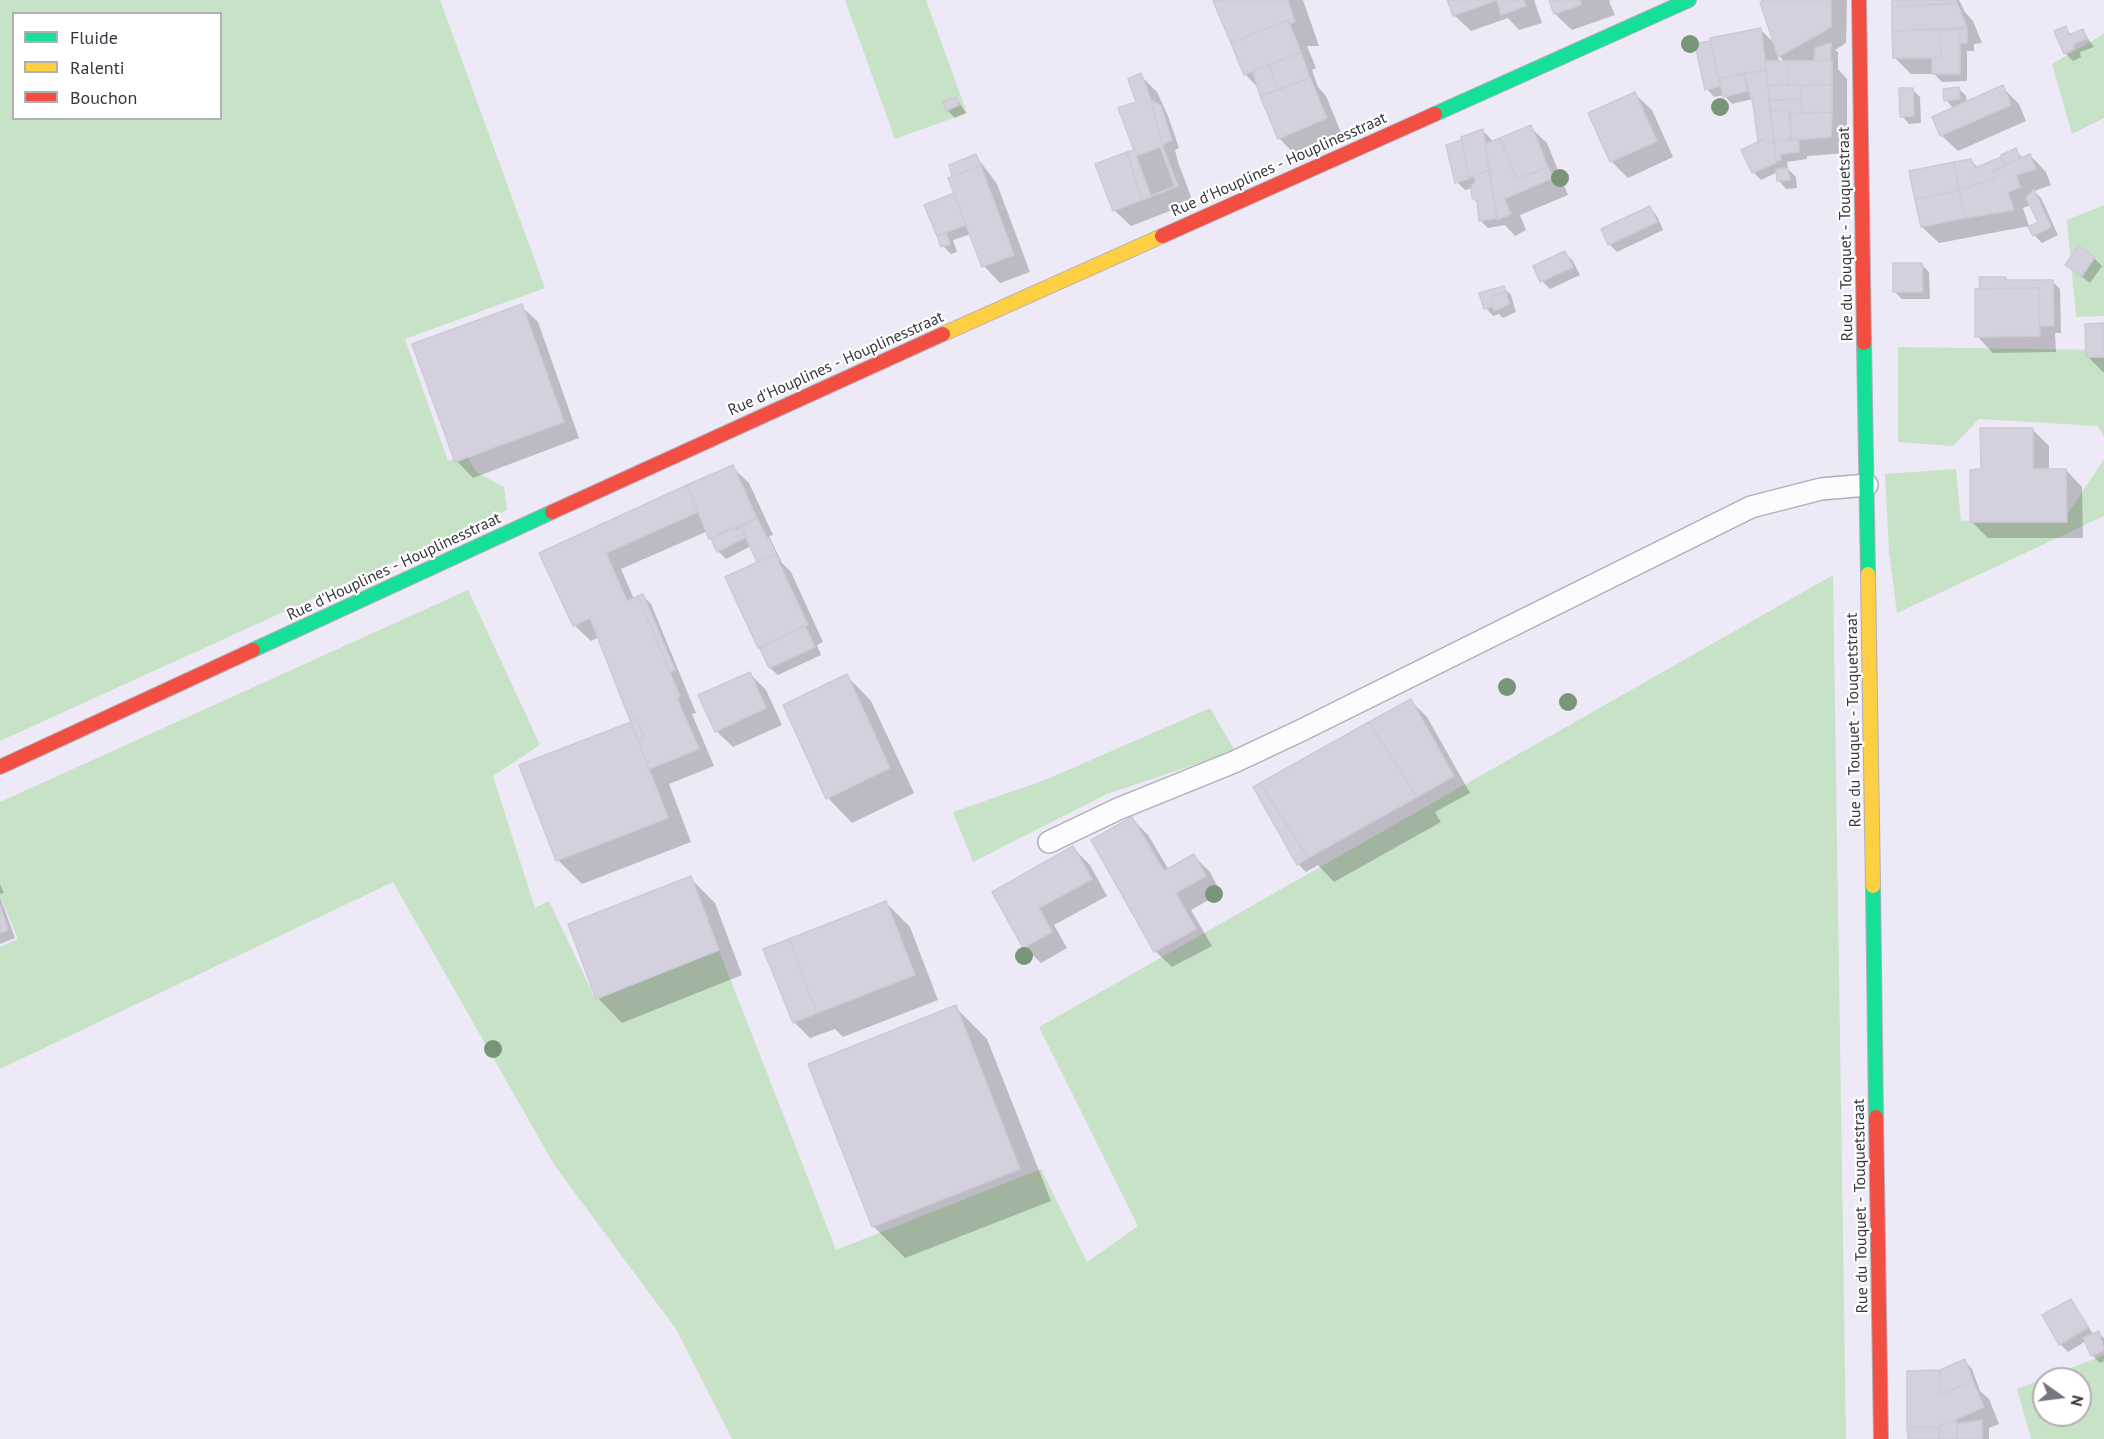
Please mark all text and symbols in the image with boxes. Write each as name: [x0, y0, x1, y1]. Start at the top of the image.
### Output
legend: [12, 12, 222, 120]
text: Fluide: [70, 26, 118, 49]
text: Ralenti: [70, 56, 125, 79]
text: Bouchon: [70, 86, 137, 109]
street label: Rue d'Houplines - Houplinesstraat: [1168, 109, 1390, 221]
street label: Rue du Touquet - Touquetstraat: [1835, 127, 1857, 341]
street label: Rue d'Houplines - Houplinesstraat: [725, 308, 947, 420]
street label: Rue d'Houplines - Houplinesstraat: [284, 509, 504, 625]
street label: Rue du Touquet - Touquetstraat: [1843, 613, 1865, 827]
street label: Rue du Touquet - Touquetstraat: [1850, 1099, 1872, 1313]
north arrow: [2032, 1367, 2092, 1427]
text: N: [2067, 1393, 2089, 1408]

